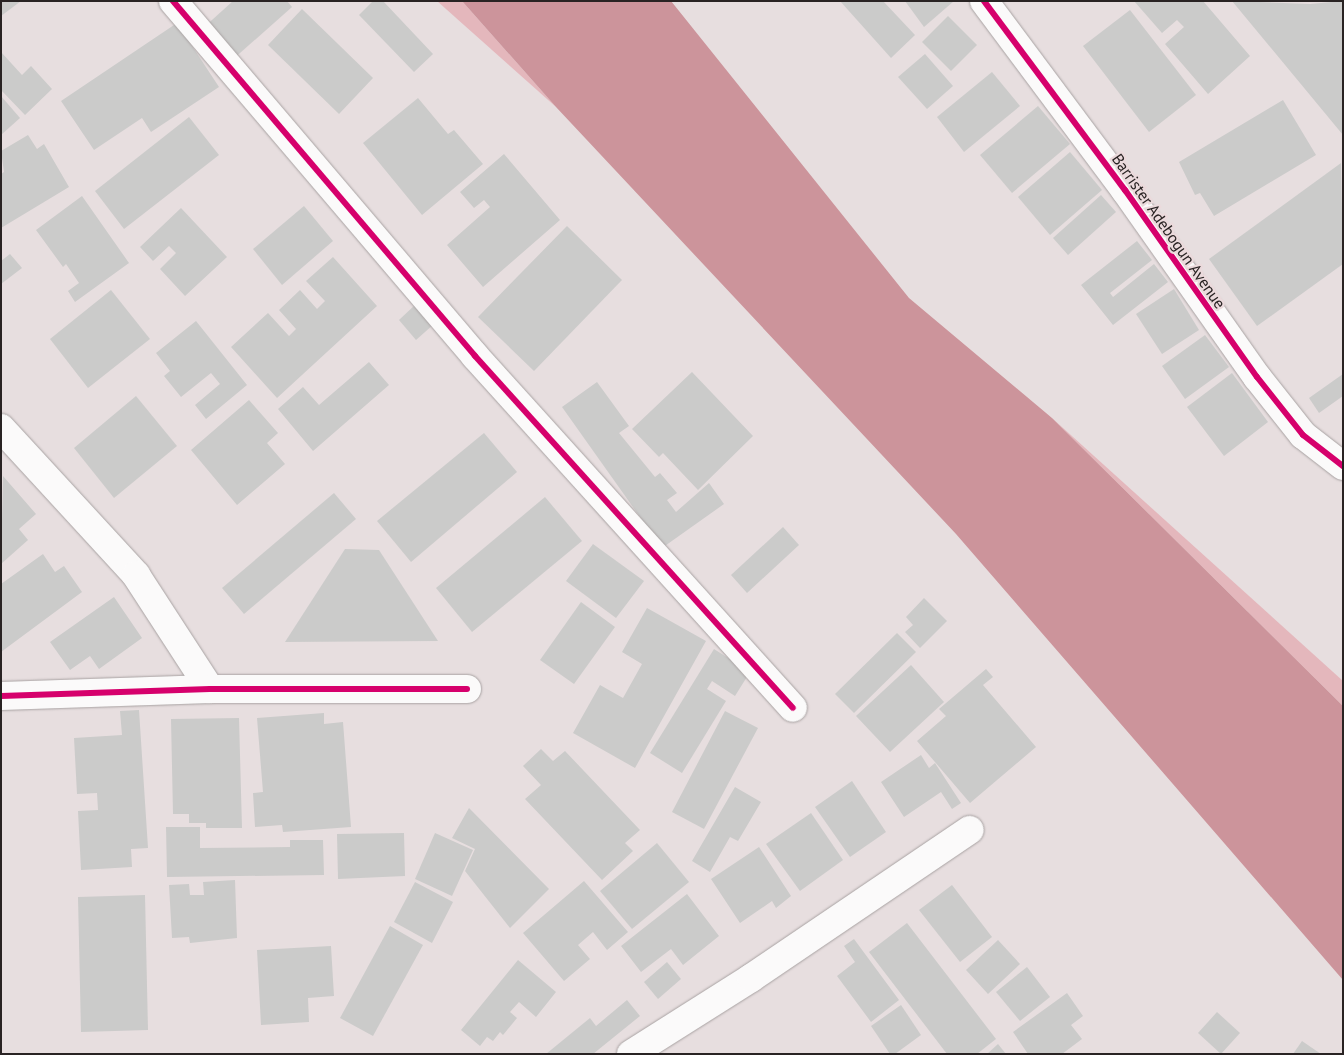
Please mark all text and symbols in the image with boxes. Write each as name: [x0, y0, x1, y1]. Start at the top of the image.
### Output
street label: Barrister Adebogun Avenue: [1108, 149, 1230, 313]

